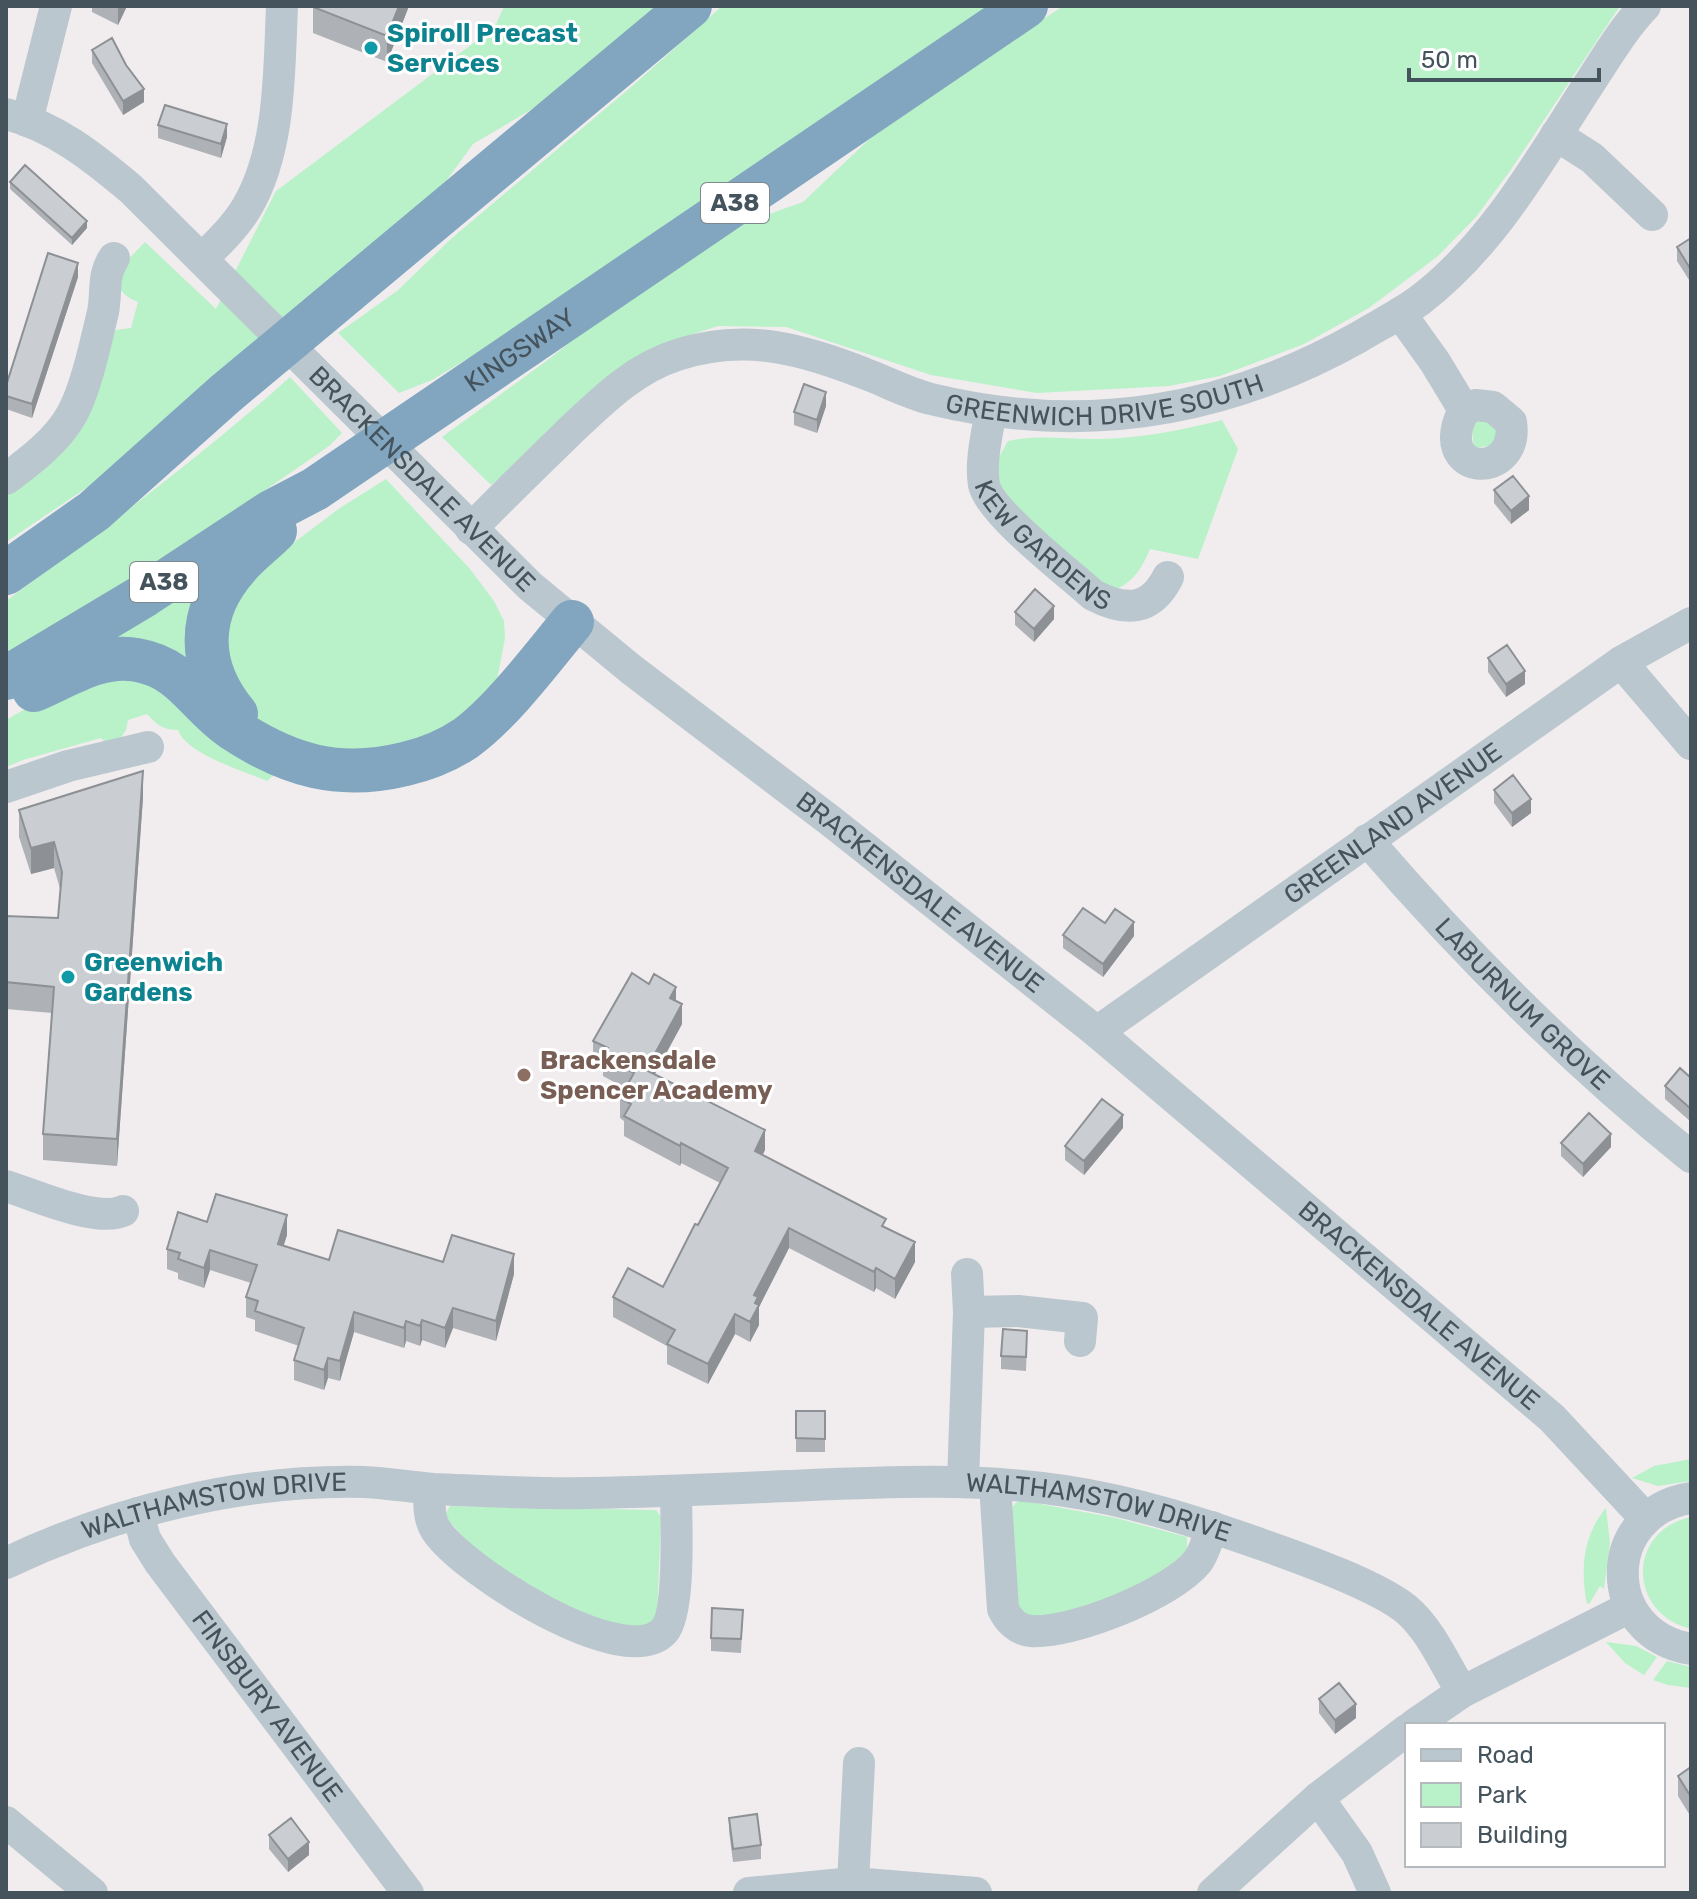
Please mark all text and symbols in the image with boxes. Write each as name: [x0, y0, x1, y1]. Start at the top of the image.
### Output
place label: Spiroll Precast Services: [387, 18, 578, 79]
scale bar: [1409, 32, 1599, 82]
marker: Spiroll Precast Services: [362, 39, 380, 57]
text: 50 m: [1421, 46, 1478, 74]
road number: A38: [701, 183, 769, 223]
street label: KINGSWAY: [459, 301, 581, 398]
street label: BRACKENSDALE AVENUE: [303, 360, 542, 598]
street label: GREENWICH DRIVE SOUTH: [943, 367, 1268, 432]
street label: KEW GARDENS: [968, 476, 1116, 617]
road number: A38: [130, 562, 198, 602]
street label: GREENLAND AVENUE: [1278, 736, 1507, 911]
street label: BRACKENSDALE AVENUE: [790, 785, 1050, 999]
street label: LABURNUM GROVE: [1429, 911, 1616, 1096]
place label: Greenwich Gardens: [84, 947, 223, 1008]
marker: Greenwich Gardens: [59, 968, 77, 986]
place label: Brackensdale Spencer Academy: [540, 1045, 773, 1106]
marker: Brackensdale Spencer Academy: [515, 1066, 533, 1084]
street label: BRACKENSDALE AVENUE: [1292, 1194, 1546, 1416]
street label: WALTHAMSTOW DRIVE: [77, 1466, 347, 1546]
street label: WALTHAMSTOW DRIVE: [965, 1467, 1235, 1548]
street label: FINSBURY AVENUE: [186, 1604, 349, 1808]
legend: [1405, 1723, 1665, 1867]
text: Road: [1477, 1741, 1534, 1769]
text: Park: [1477, 1781, 1528, 1809]
text: Building: [1477, 1821, 1568, 1849]

